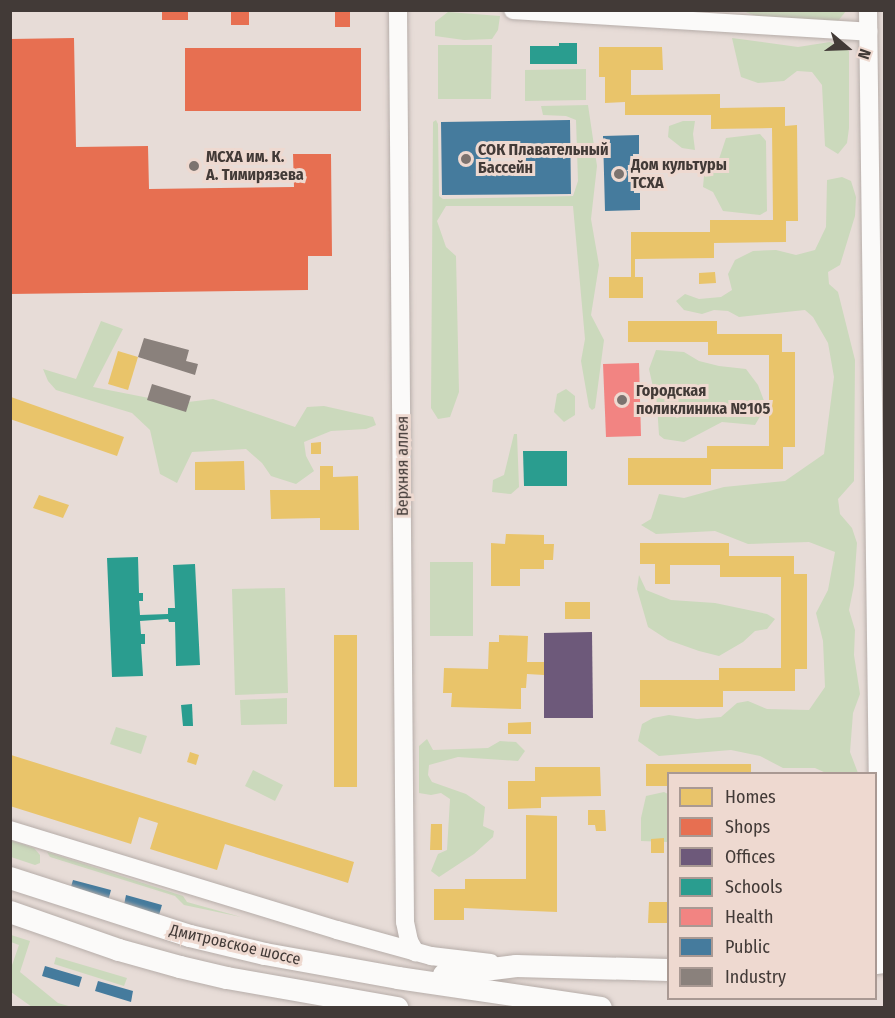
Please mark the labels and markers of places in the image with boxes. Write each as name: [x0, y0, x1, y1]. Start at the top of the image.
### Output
place label: СОК Плавательный Бассейн: [478, 140, 608, 178]
place label: МСХА им. К. А. Тимирязева: [206, 147, 304, 185]
marker: СОК Плавательный Бассейн: [459, 152, 473, 166]
place label: Дом культуры ТСХА: [631, 155, 727, 193]
marker: МСХА им. К. А. Тимирязева: [187, 159, 201, 173]
marker: Дом культуры ТСХА: [612, 167, 626, 181]
place label: Городская поликлиника №105: [636, 381, 770, 419]
marker: Городская поликлиника №105: [613, 391, 631, 409]

